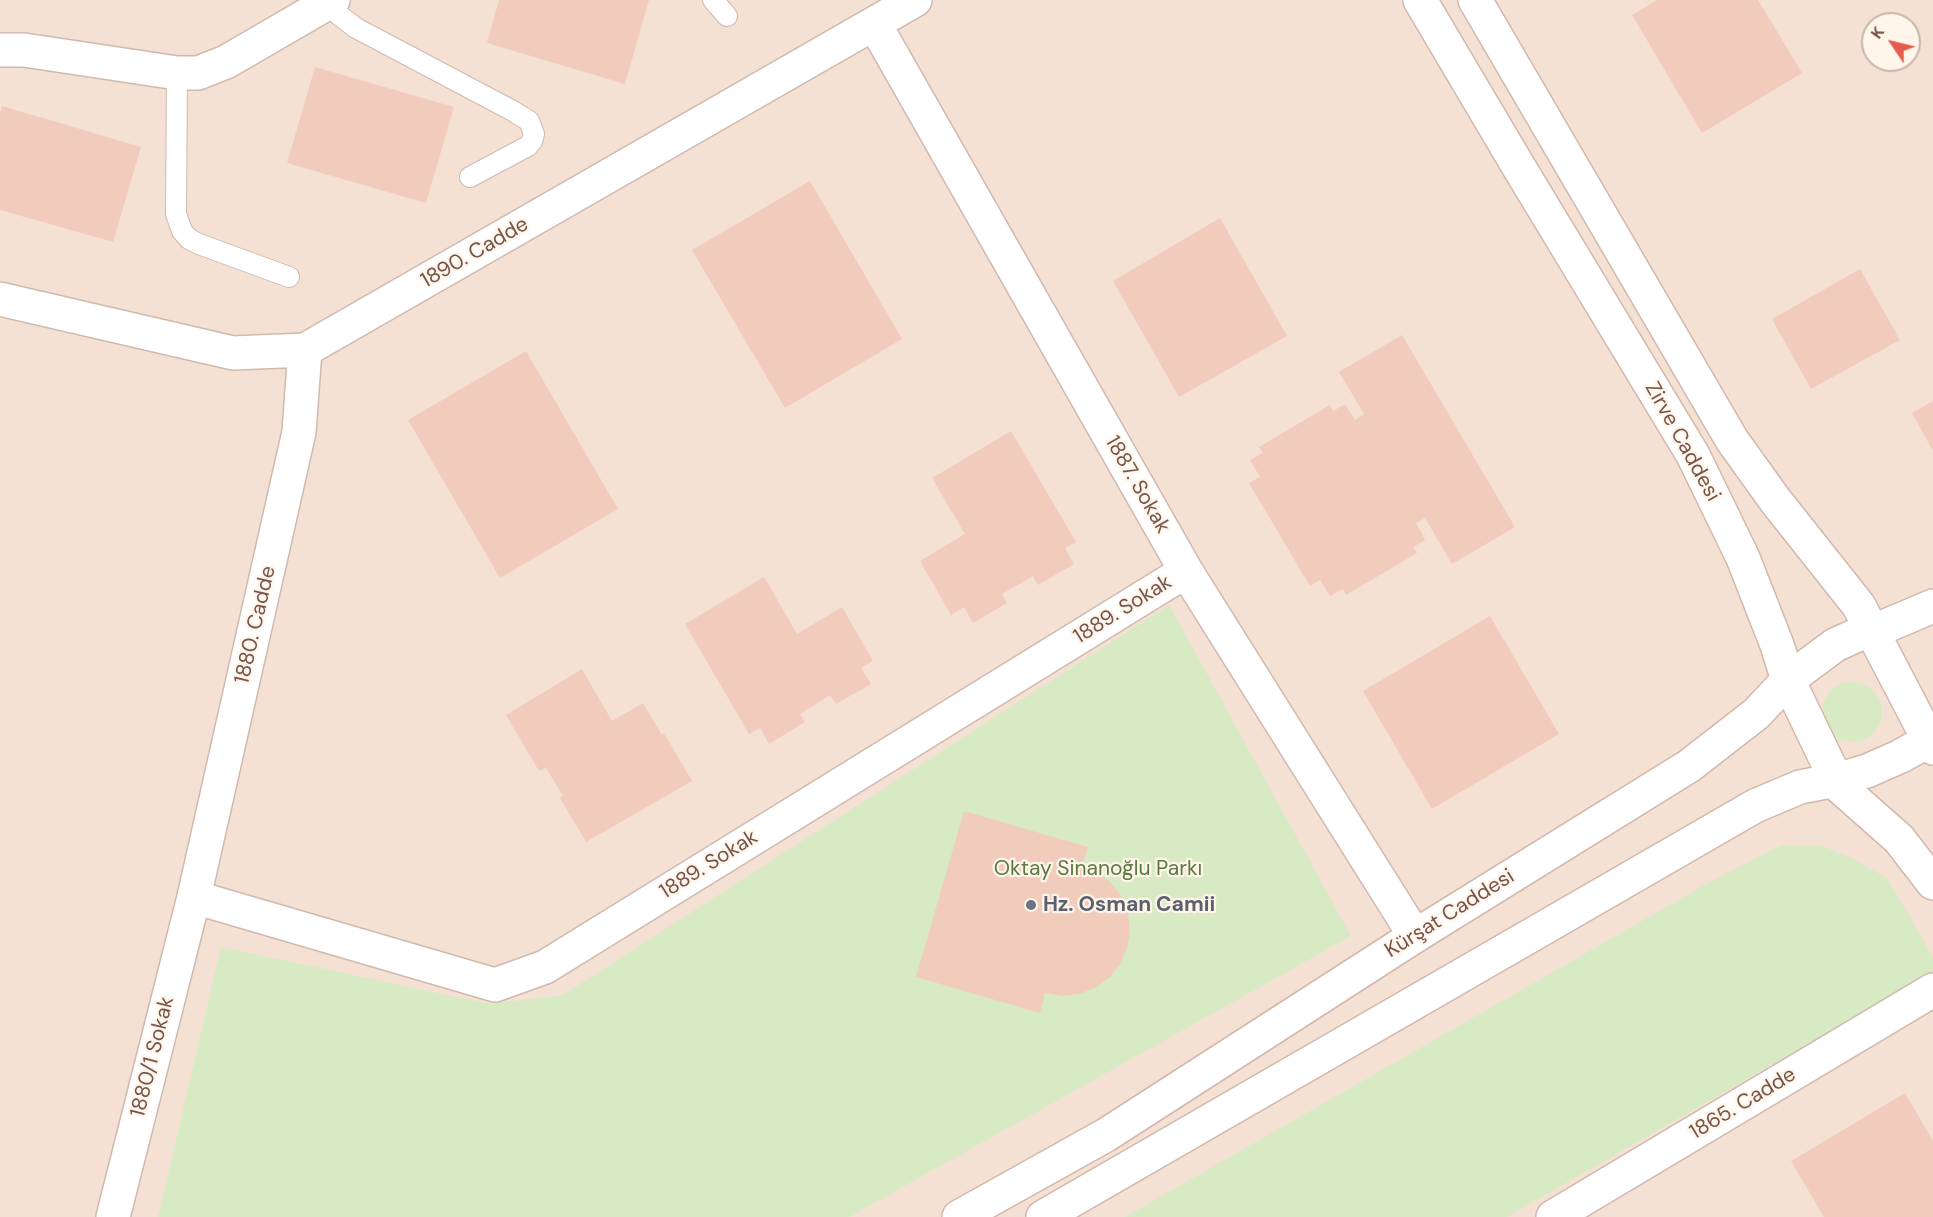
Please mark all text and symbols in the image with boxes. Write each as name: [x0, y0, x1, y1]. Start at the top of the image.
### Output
north arrow: [1861, 12, 1921, 72]
text: K: [1866, 22, 1889, 43]
street label: 1890. Cadde: [417, 212, 533, 294]
street label: Zirve Caddesi: [1639, 378, 1725, 506]
street label: 1887. Sokak: [1099, 432, 1175, 538]
street label: 1880. Cadde: [230, 564, 282, 686]
street label: 1889. Sokak: [1069, 570, 1177, 650]
street label: 1889. Sokak: [655, 825, 763, 905]
park label: Oktay Sinanoğlu Parkı: [994, 856, 1202, 882]
street label: Kürşat Caddesi: [1381, 864, 1519, 964]
place label: Hz. Osman Camii: [1043, 892, 1215, 918]
marker: Hz. Osman Camii: [1024, 898, 1038, 912]
street label: 1880/1 Sokak: [126, 994, 180, 1120]
street label: 1865. Cadde: [1685, 1062, 1801, 1146]

